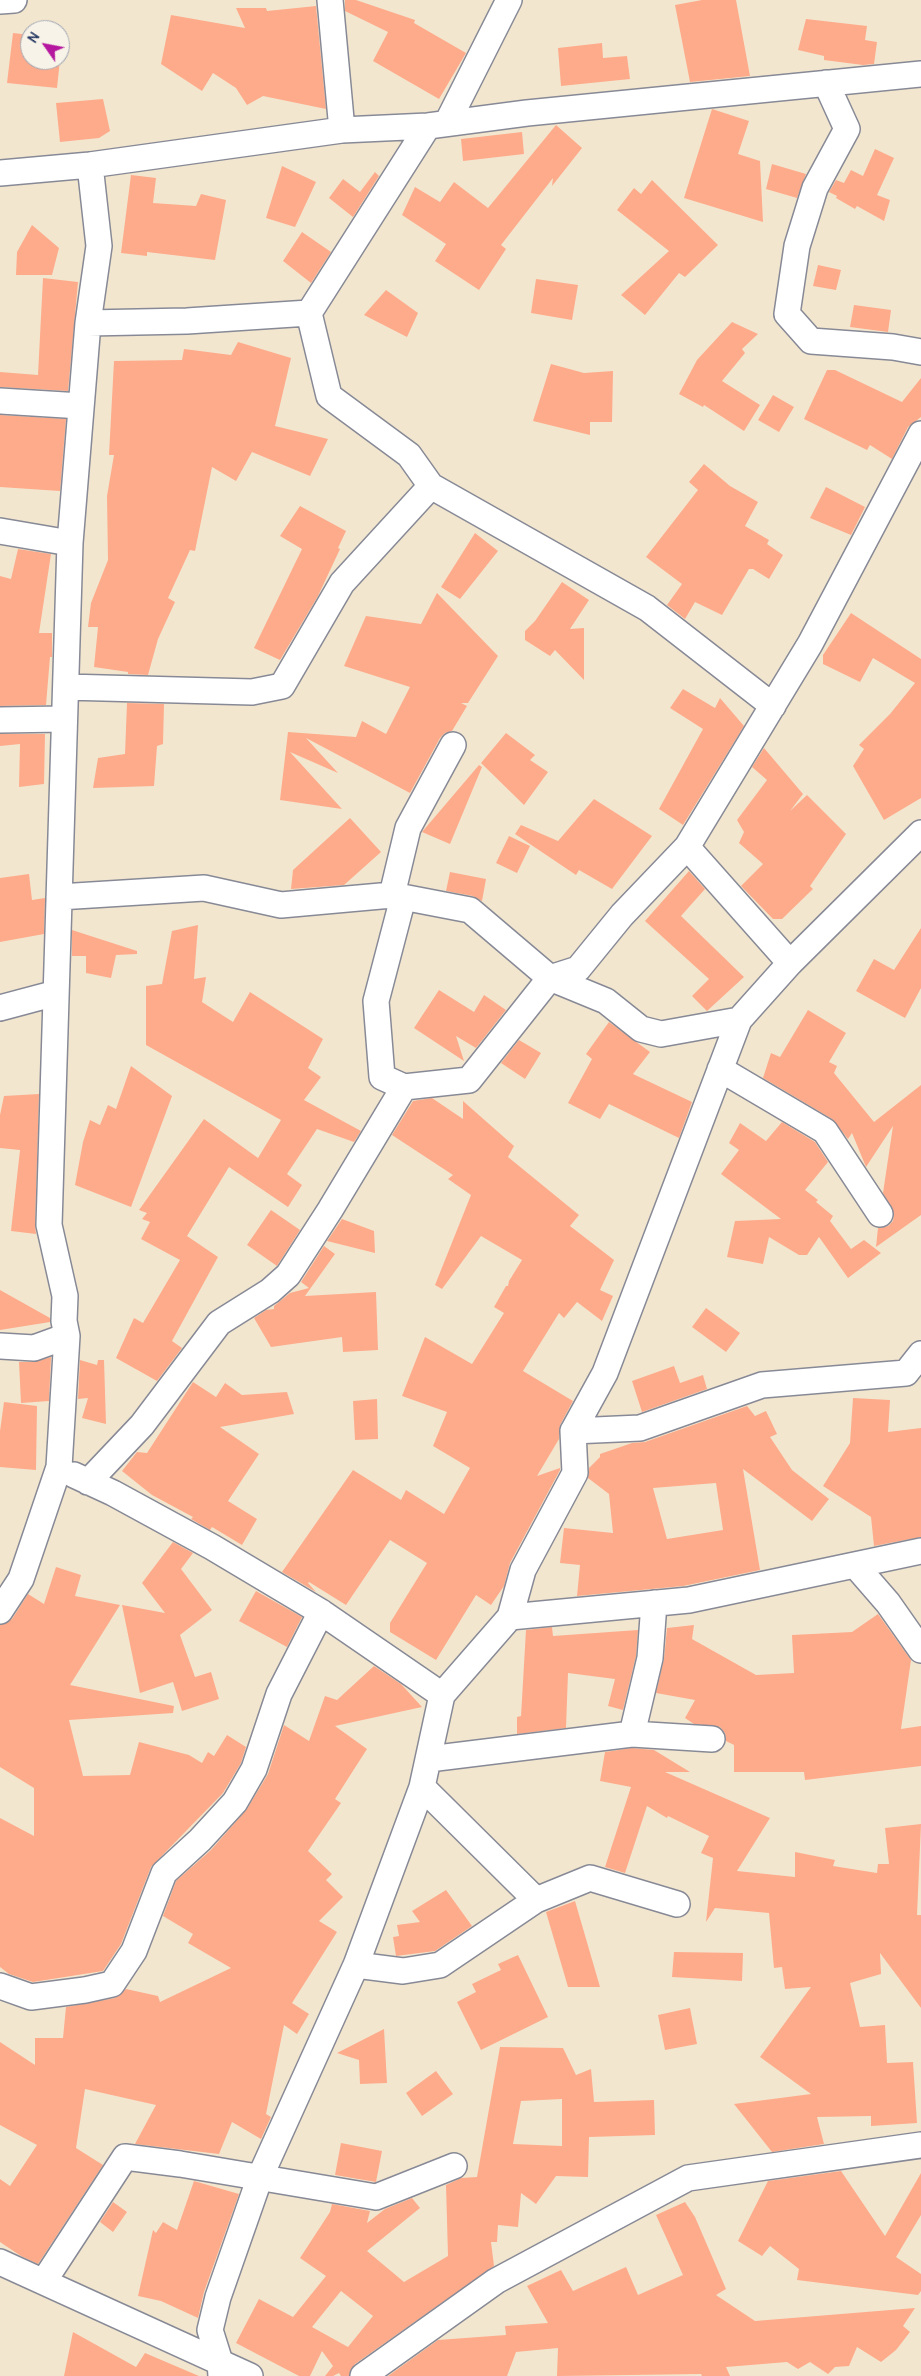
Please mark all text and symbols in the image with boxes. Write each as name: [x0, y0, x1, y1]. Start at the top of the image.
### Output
north arrow: [20, 20, 70, 70]
text: N: [23, 28, 43, 46]

